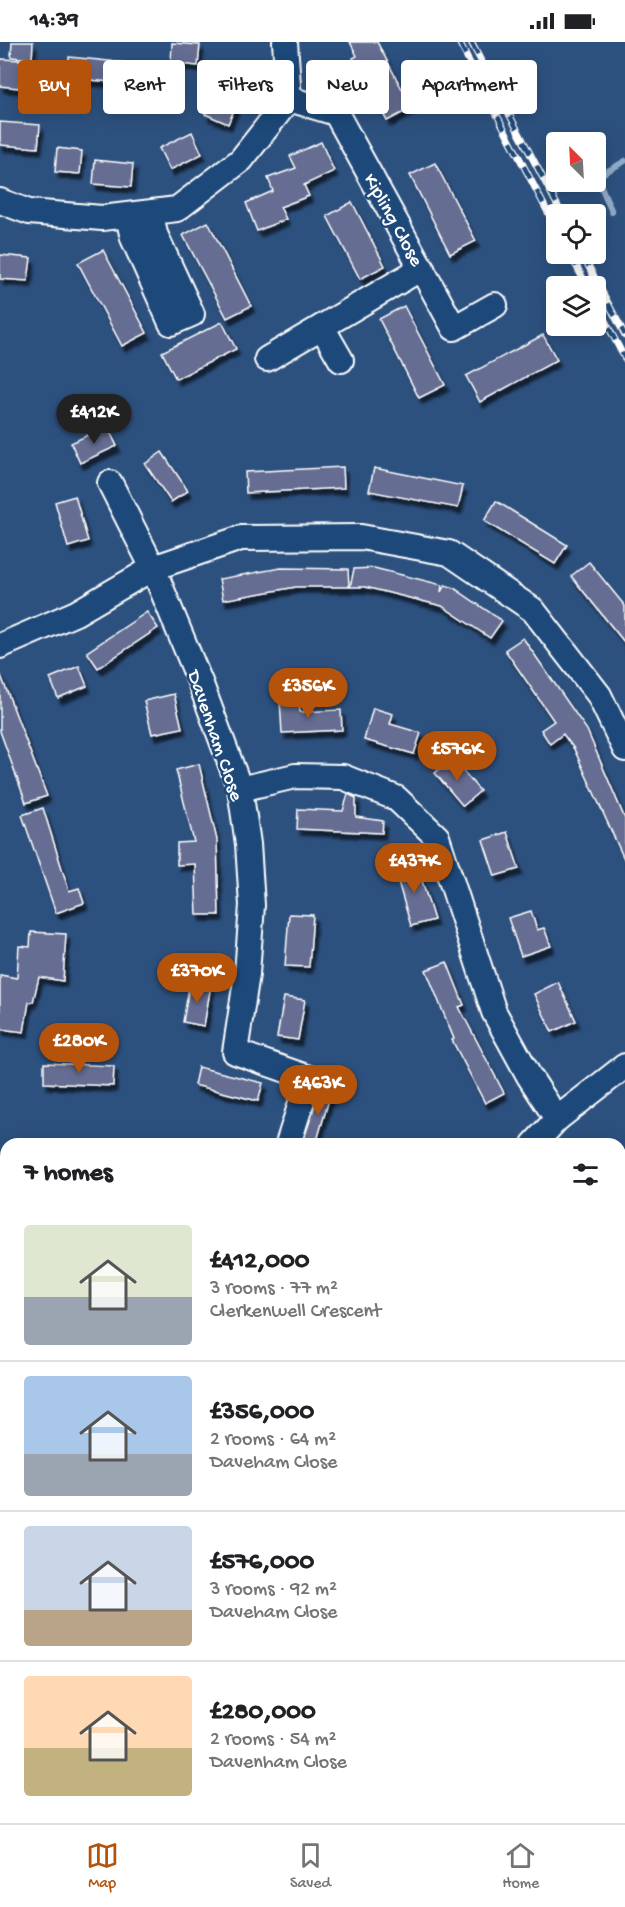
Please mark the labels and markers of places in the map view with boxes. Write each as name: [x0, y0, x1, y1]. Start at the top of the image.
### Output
pin: £412K: [52, 394, 136, 445]
pin: £356K: [266, 668, 350, 719]
pin: £576K: [415, 731, 499, 782]
pin: £437K: [372, 843, 456, 894]
pin: £370K: [155, 953, 239, 1004]
pin: £280K: [37, 1023, 121, 1074]
pin: £463K: [276, 1065, 360, 1116]

